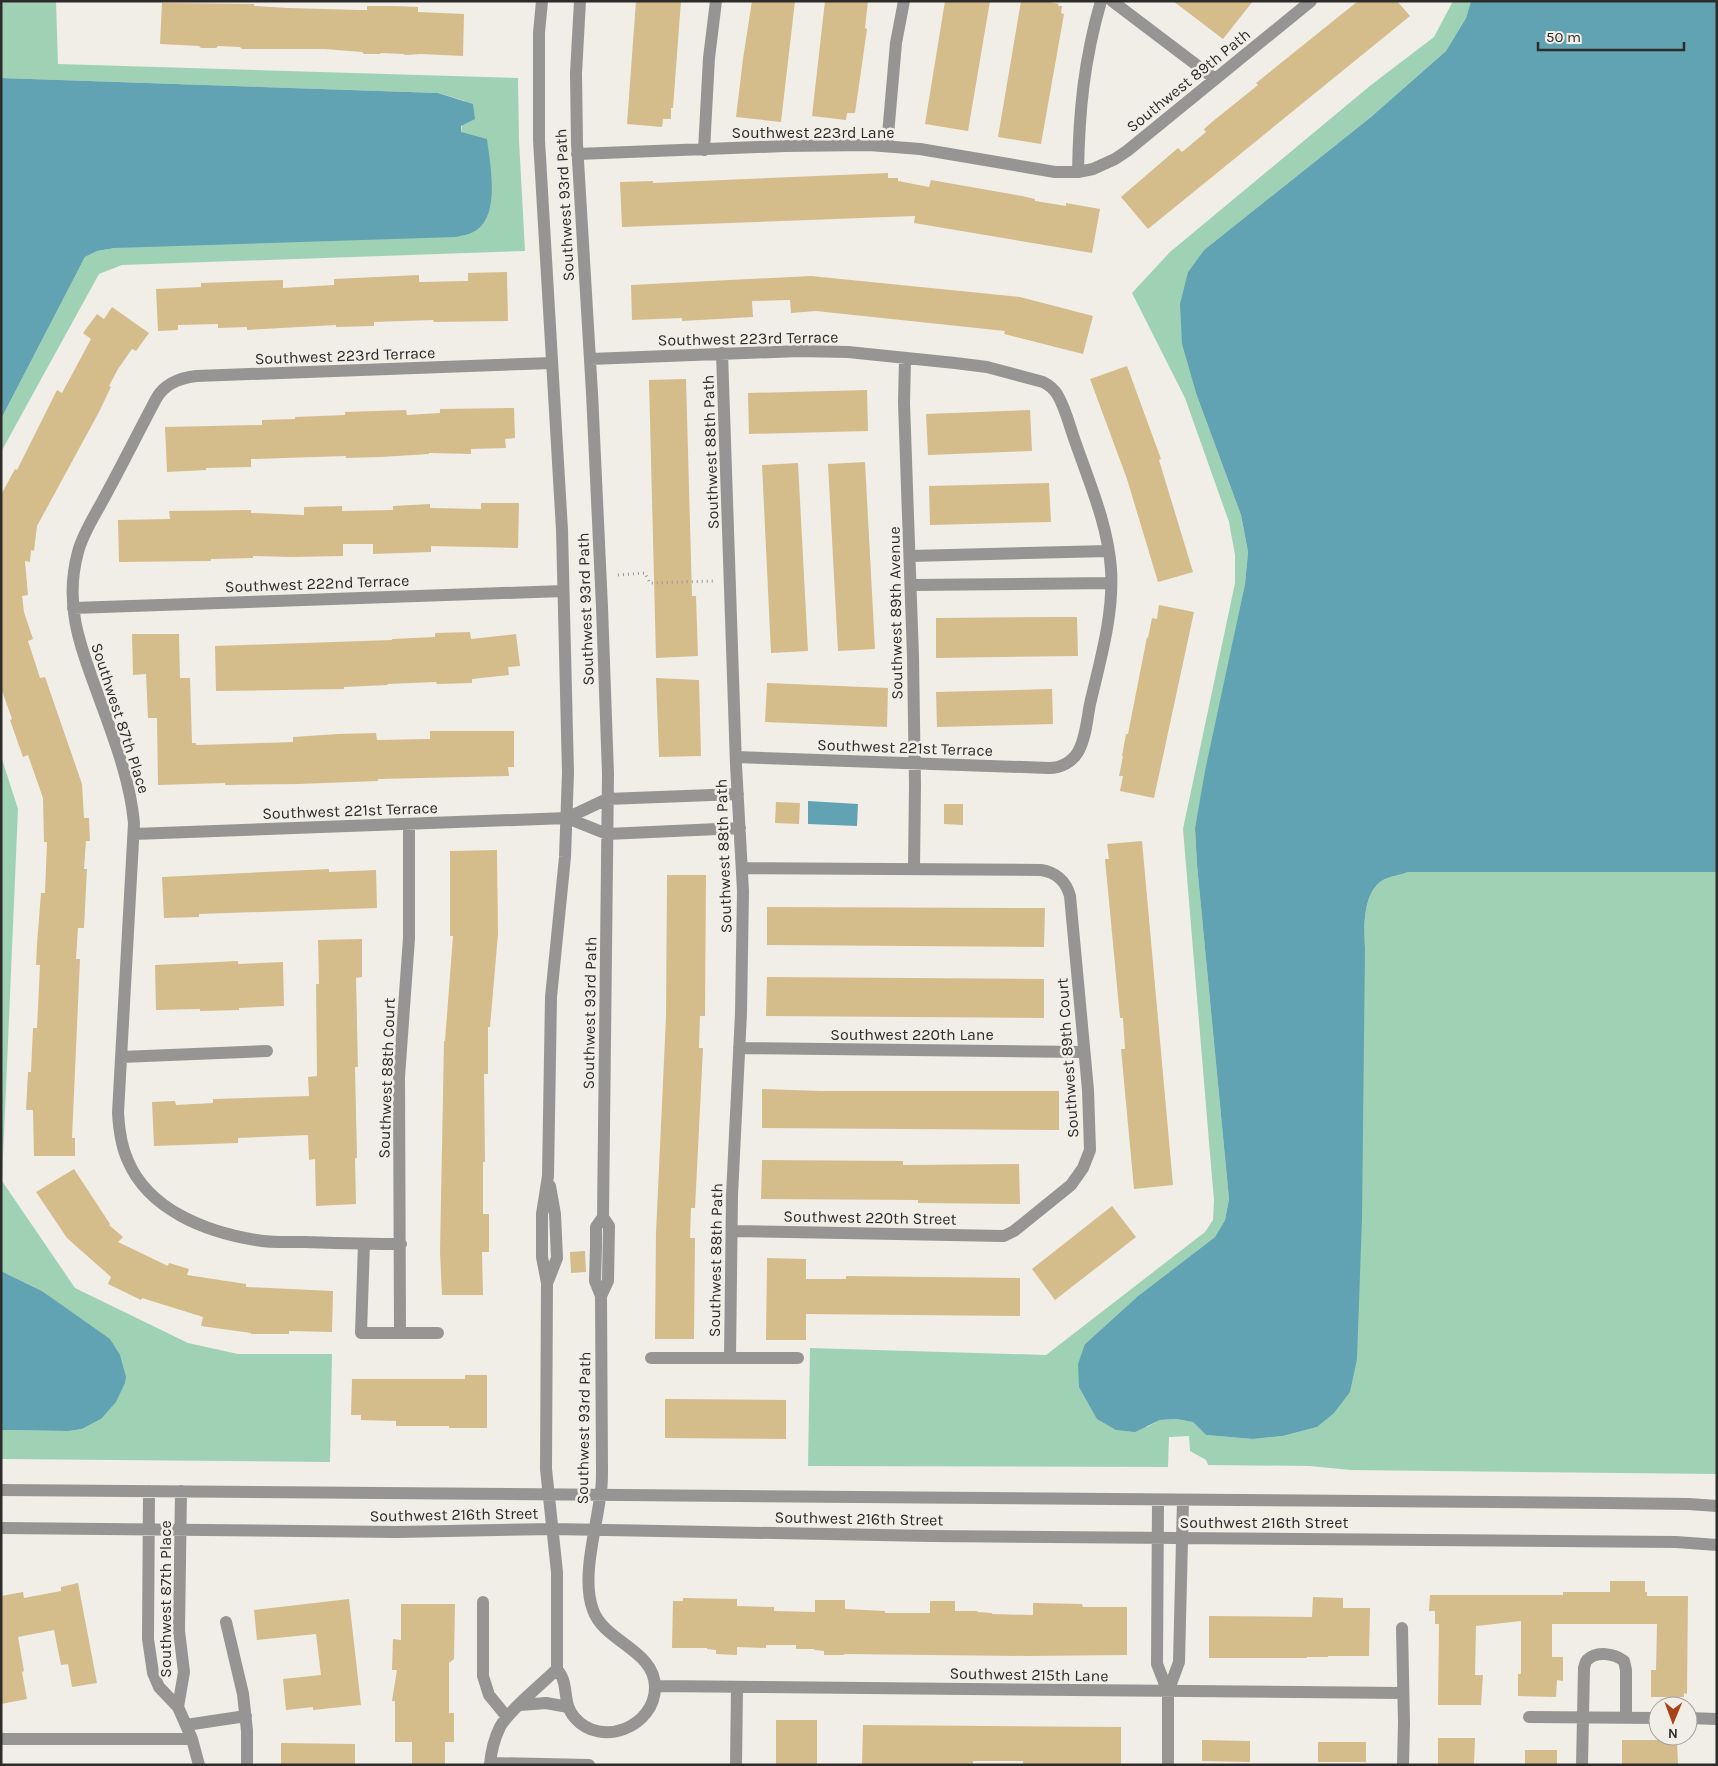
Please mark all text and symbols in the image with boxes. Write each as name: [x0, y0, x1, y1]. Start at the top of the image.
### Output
scale bar: [1538, 20, 1684, 52]
street label: Southwest 89th Path: [1123, 25, 1254, 136]
text: 50 m: [1546, 28, 1581, 46]
street label: Southwest 223rd Lane: [731, 123, 895, 142]
street label: Southwest 93rd Path: [551, 128, 578, 282]
street label: Southwest 223rd Terrace: [657, 327, 839, 350]
street label: Southwest 223rd Terrace: [254, 343, 436, 368]
street label: Southwest 88th Path: [698, 375, 723, 529]
street label: Southwest 89th Avenue: [884, 526, 907, 700]
street label: Southwest 93rd Path: [573, 532, 598, 686]
street label: Southwest 222nd Terrace: [225, 571, 410, 596]
street label: Southwest 87th Place: [87, 640, 154, 796]
street label: Southwest 221st Terrace: [817, 735, 993, 760]
street label: Southwest 88th Path: [711, 779, 736, 933]
street label: Southwest 221st Terrace: [262, 798, 438, 823]
street label: Southwest 93rd Path: [579, 936, 600, 1090]
street label: Southwest 89th Court: [1052, 977, 1083, 1139]
street label: Southwest 88th Court: [374, 997, 399, 1159]
street label: Southwest 220th Lane: [830, 1025, 994, 1044]
street label: Southwest 88th Path: [705, 1183, 726, 1337]
street label: Southwest 220th Street: [783, 1206, 957, 1229]
street label: Southwest 93rd Path: [573, 1351, 594, 1505]
street label: Southwest 216th Street: [369, 1504, 539, 1525]
street label: Southwest 216th Street: [774, 1508, 944, 1529]
street label: Southwest 216th Street: [1180, 1513, 1348, 1532]
street label: Southwest 87th Place: [156, 1520, 175, 1678]
street label: Southwest 215th Lane: [949, 1664, 1109, 1685]
north arrow: [1648, 1696, 1698, 1746]
text: N: [1668, 1725, 1678, 1742]

